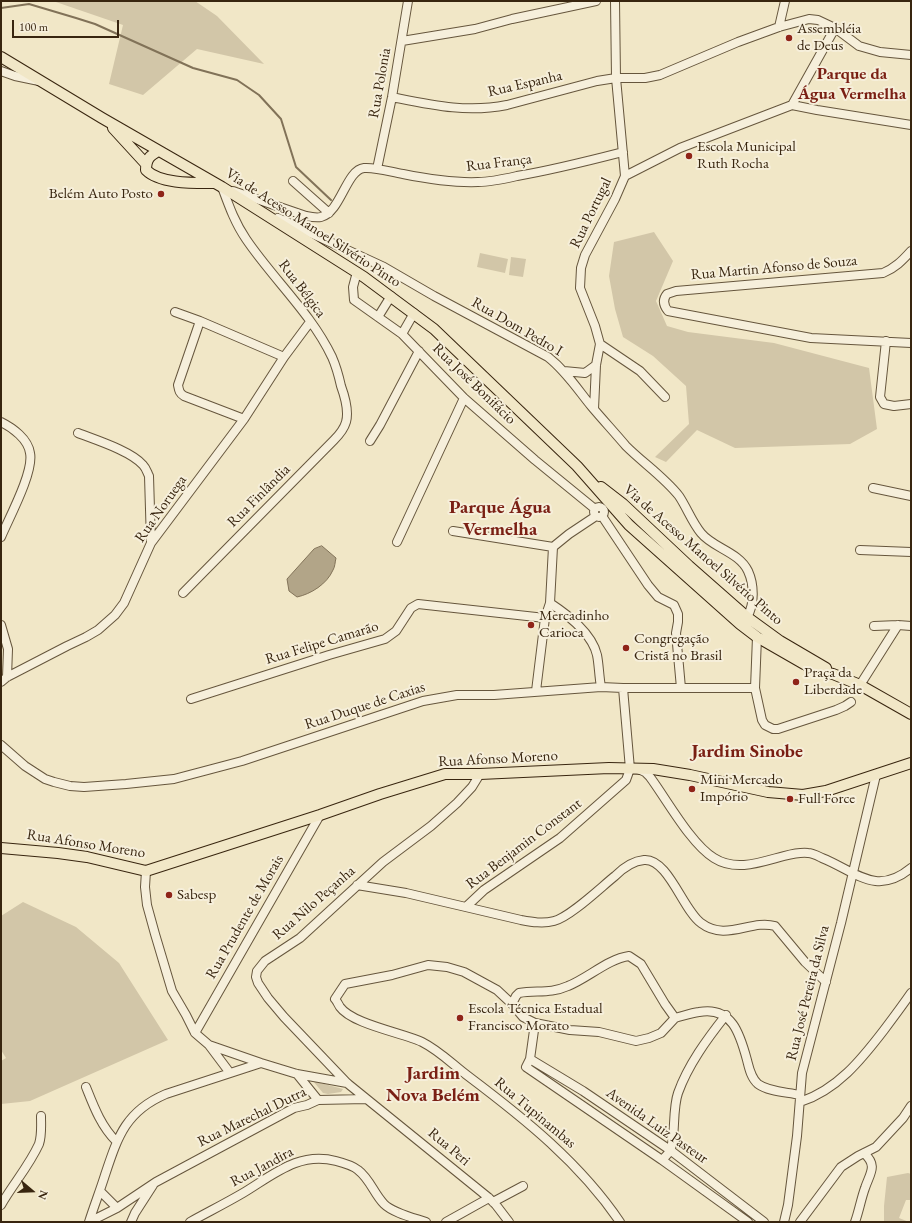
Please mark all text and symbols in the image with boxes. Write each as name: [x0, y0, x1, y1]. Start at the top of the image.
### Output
scale bar: [14, 12, 121, 38]
text: 100 m: [19, 19, 48, 35]
place label: Assembléia de Deus: [797, 20, 861, 55]
marker: Assembléia de Deus: [784, 33, 794, 43]
street label: Rua Polonia: [365, 47, 395, 119]
district label: Parque da Água Vermelha: [798, 64, 906, 104]
street label: Rua Espanha: [486, 67, 564, 101]
place label: Escola Municipal Ruth Rocha: [697, 138, 796, 173]
street label: Rua França: [465, 150, 533, 176]
marker: Escola Municipal Ruth Rocha: [684, 151, 694, 161]
street label: Via de Acesso Manoel Silvério Pinto: [222, 165, 404, 291]
street label: Rua Portugal: [566, 175, 616, 251]
place label: Belém Auto Posto: [49, 185, 153, 203]
marker: Belém Auto Posto: [156, 189, 166, 199]
street label: Rua Martin Afonso de Souza: [690, 252, 858, 284]
street label: Rua Bélgica: [274, 256, 330, 322]
street label: Rua Dom Pedro I: [468, 294, 566, 360]
street label: Rua José Bonifácio: [428, 340, 520, 428]
street label: Rua Finlândia: [224, 461, 294, 531]
street label: Rua Noruega: [131, 472, 191, 546]
street label: Via de Acesso Manoel Silvério Pinto: [620, 481, 786, 629]
district label: Parque Água Vermelha: [449, 497, 551, 541]
place label: Mercadinho Carioca: [539, 607, 609, 642]
street label: Rua Felipe Camarão: [263, 617, 381, 669]
marker: Mercadinho Carioca: [526, 620, 536, 630]
place label: Congregação Cristã no Brasil: [634, 630, 722, 665]
marker: Congregação Cristã no Brasil: [621, 643, 631, 653]
place label: Praça da Liberdade: [804, 664, 862, 699]
marker: Praça da Liberdade: [791, 677, 801, 687]
street label: Rua Duque de Caxias: [303, 678, 427, 734]
district label: Jardim Sinobe: [691, 741, 803, 763]
street label: Rua Afonso Moreno: [438, 747, 558, 771]
place label: Mini Mercado Impório: [700, 771, 783, 806]
marker: Mini Mercado Impório: [687, 784, 697, 794]
place label: Full Force: [798, 790, 855, 808]
marker: Full Force: [785, 794, 795, 804]
street label: Rua Benjamin Constant: [463, 795, 585, 893]
street label: Rua Afonso Moreno: [25, 826, 147, 862]
street label: Rua Prudente de Morais: [202, 852, 288, 982]
street label: Rua Nilo Peçanha: [269, 862, 359, 944]
place label: Sabesp: [177, 886, 216, 904]
marker: Sabesp: [164, 890, 174, 900]
street label: Rua José Pereira da Silva: [782, 923, 834, 1063]
place label: Escola Técnica Estadual Francisco Morato: [468, 1000, 602, 1035]
marker: Escola Técnica Estadual Francisco Morato: [455, 1013, 465, 1023]
district label: Jardim Nova Belém: [386, 1063, 480, 1107]
street label: Rua Tupinambas: [491, 1074, 579, 1152]
street label: Rua Marechal Dutra: [195, 1083, 309, 1151]
street label: Avenida Luiz Pasteur: [603, 1084, 711, 1168]
street label: Rua Peri: [424, 1124, 474, 1170]
street label: Rua Jandira: [227, 1143, 297, 1191]
north arrow: [12, 1171, 52, 1211]
text: N: [35, 1188, 51, 1201]

